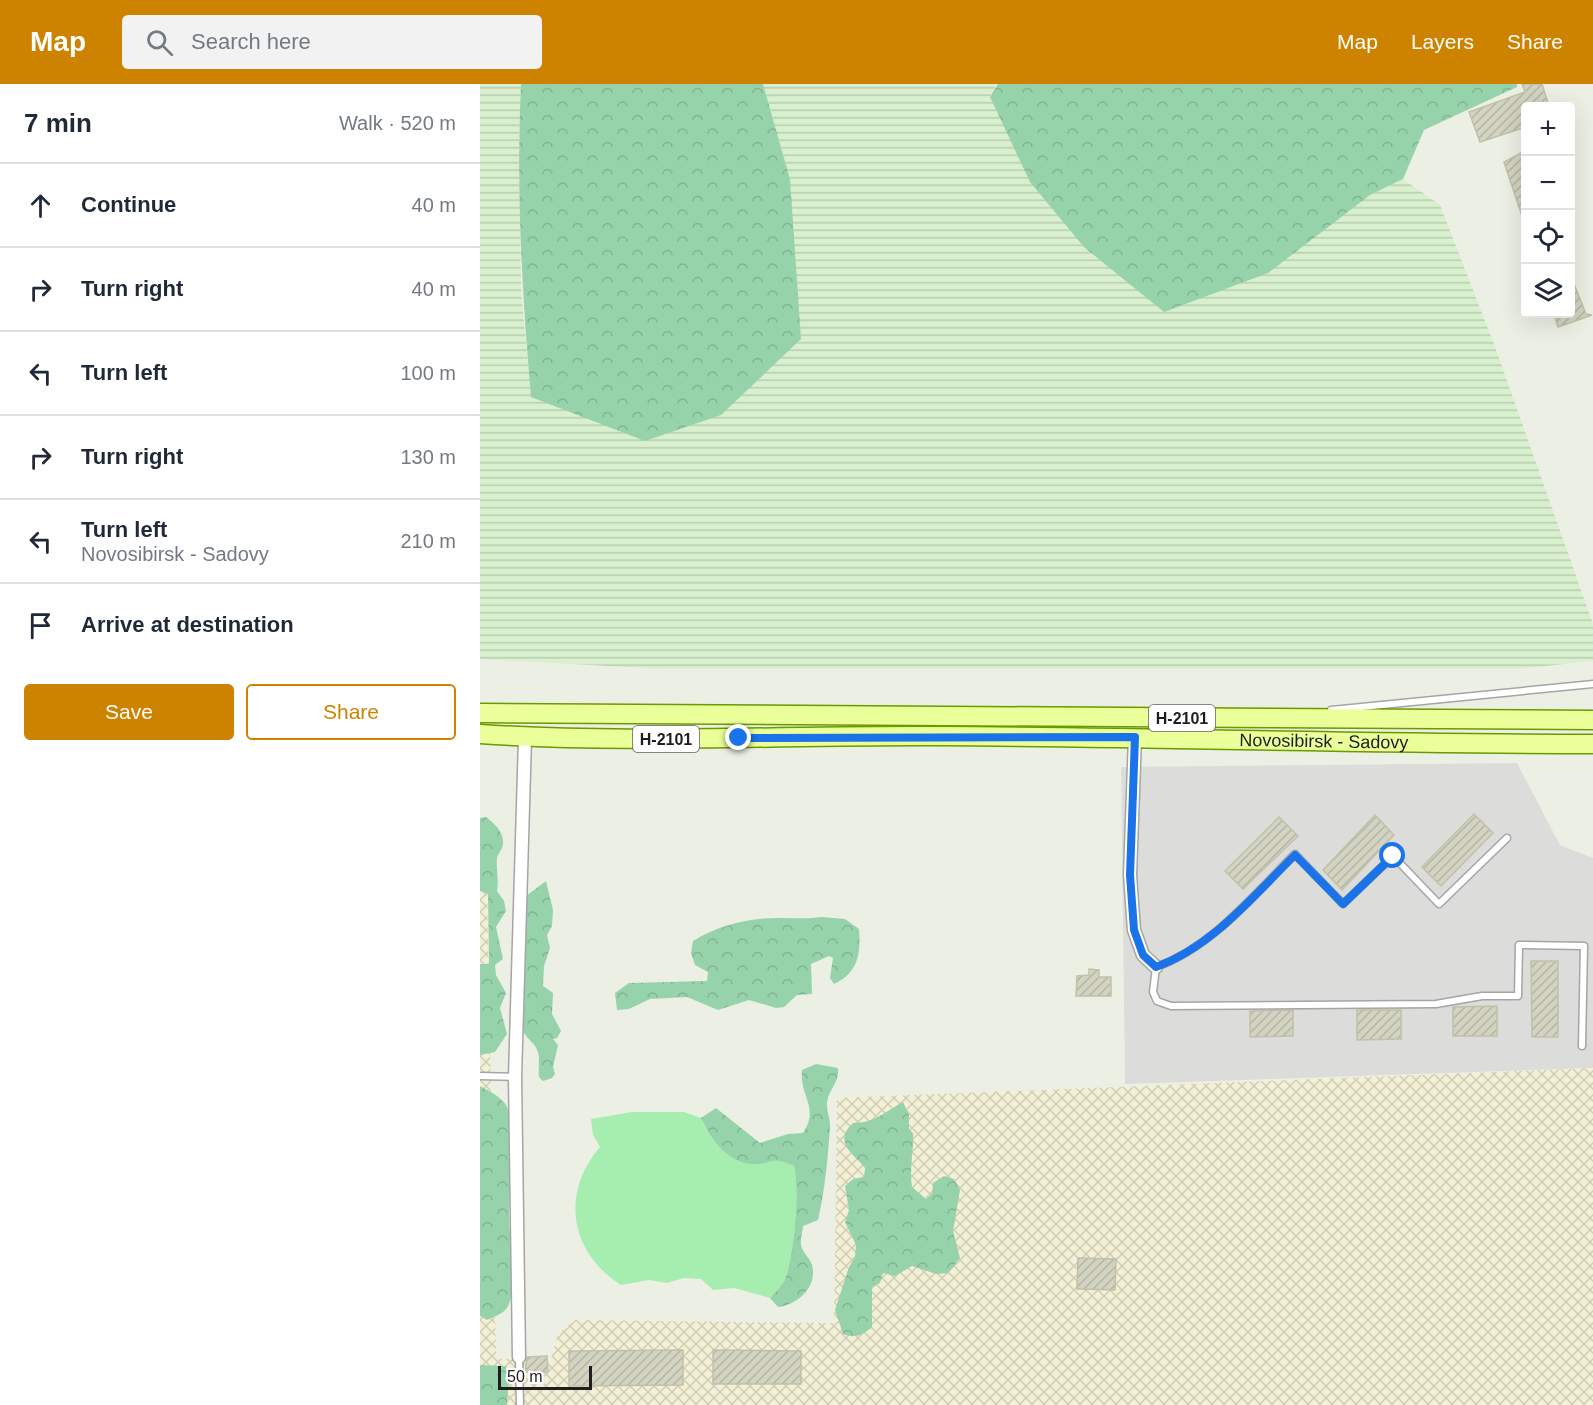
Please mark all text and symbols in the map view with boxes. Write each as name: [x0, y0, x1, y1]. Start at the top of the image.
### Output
search box: [122, 15, 542, 69]
text: Map: [30, 26, 86, 57]
icon: search: [143, 26, 176, 59]
text: Search here: [191, 29, 311, 54]
text: Map: [1337, 30, 1378, 53]
text: Layers: [1411, 30, 1474, 53]
text: Share: [1507, 30, 1563, 53]
map controls: [1521, 102, 1575, 318]
button: +: [1521, 102, 1575, 156]
text: 7 min: [24, 108, 92, 138]
text: Walk · 520 m: [339, 112, 456, 134]
button: −: [1521, 156, 1575, 210]
icon: ahead: [24, 189, 57, 222]
text: Continue: [81, 192, 176, 217]
text: 40 m: [412, 194, 456, 216]
button: locate: [1521, 210, 1575, 264]
button: layers: [1521, 264, 1575, 318]
icon: right: [24, 273, 57, 306]
text: Turn right: [81, 276, 183, 301]
text: 40 m: [412, 278, 456, 300]
icon: left: [24, 357, 57, 390]
text: Turn left: [81, 360, 167, 385]
text: 100 m: [400, 362, 456, 384]
icon: right: [24, 441, 57, 474]
text: Turn right: [81, 444, 183, 469]
text: 130 m: [400, 446, 456, 468]
text: Turn left: [81, 517, 167, 542]
icon: left: [24, 525, 57, 558]
text: 210 m: [400, 530, 456, 552]
text: Novosibirsk - Sadovy: [81, 543, 269, 565]
icon: arrive: [24, 609, 57, 642]
text: Arrive at destination: [81, 612, 294, 637]
button: Save: [24, 684, 234, 740]
button: Share: [246, 684, 456, 740]
road number: Н-2101: [1149, 705, 1215, 731]
route end: [725, 724, 751, 750]
road number: Н-2101: [633, 726, 699, 752]
street label: Novosibirsk - Sadovy: [1239, 730, 1409, 753]
route start: [1379, 842, 1405, 868]
scale bar: [498, 1363, 592, 1390]
text: 50 m: [507, 1368, 543, 1385]

